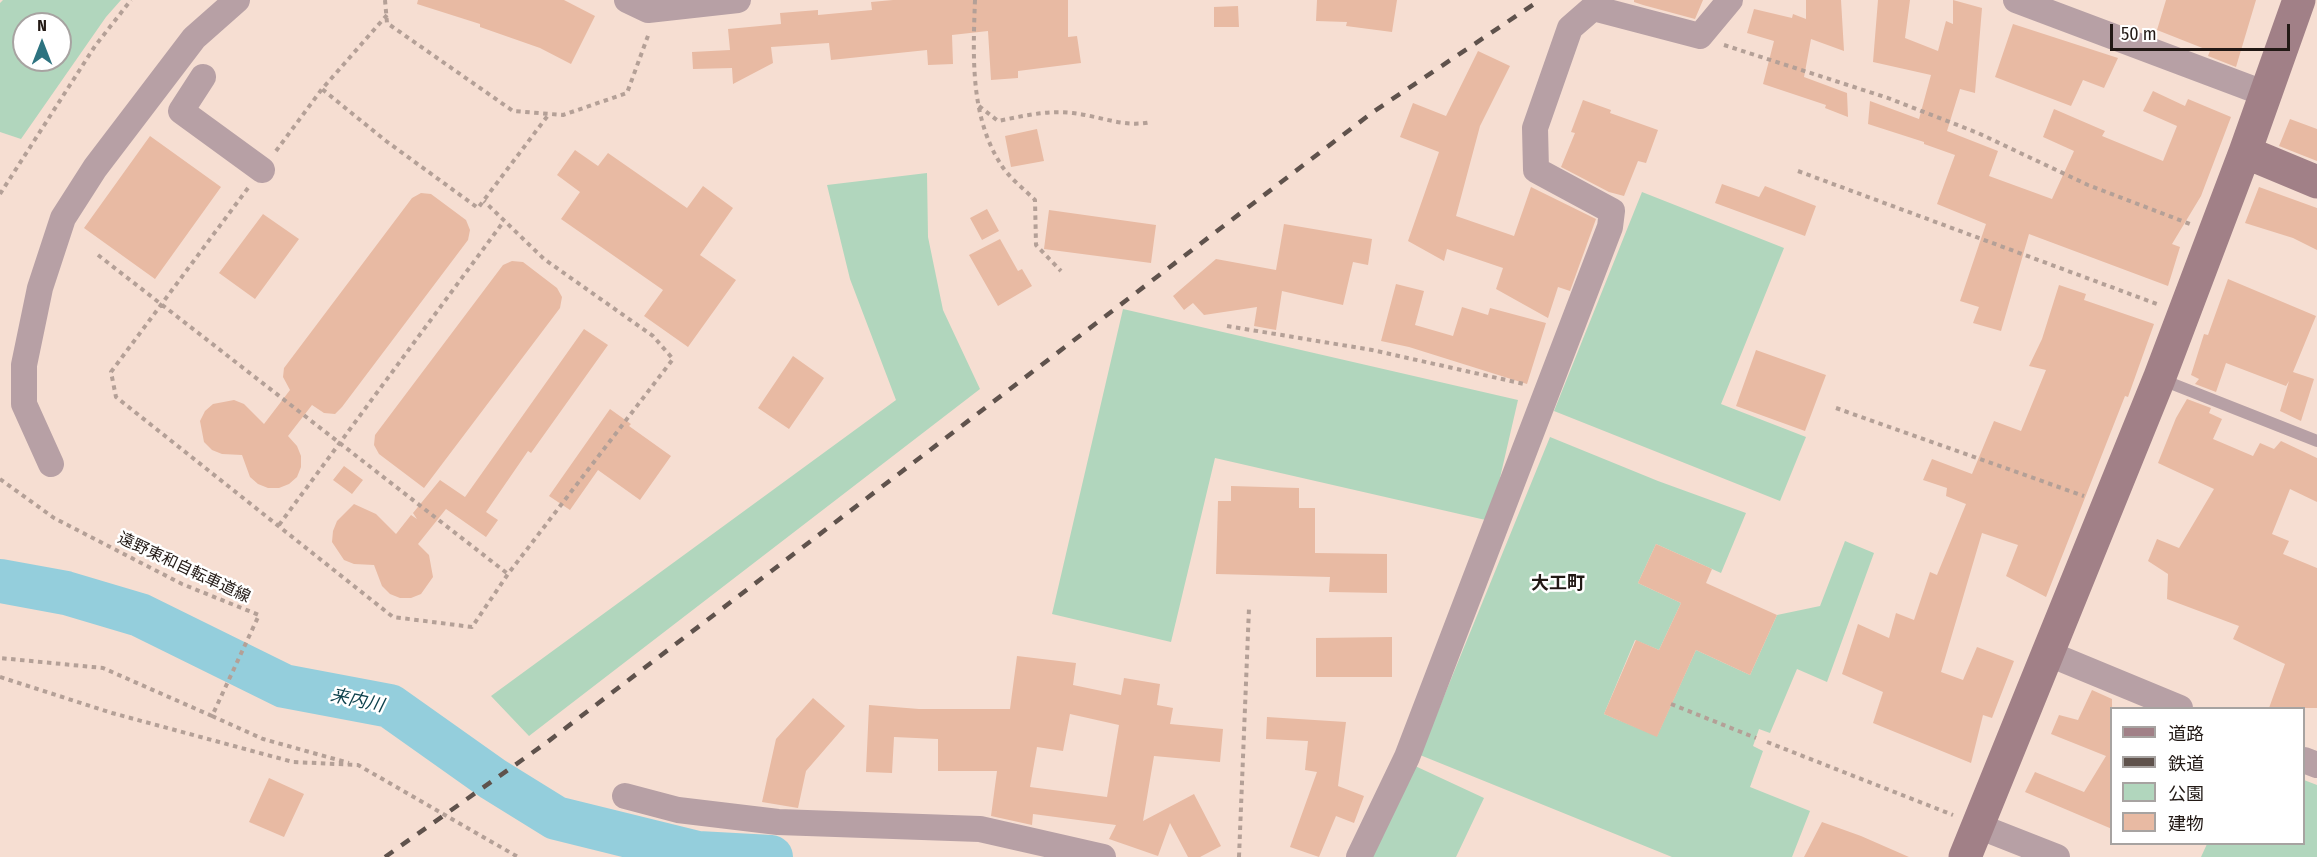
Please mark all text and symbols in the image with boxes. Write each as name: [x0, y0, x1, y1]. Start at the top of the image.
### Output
north arrow: [12, 12, 72, 72]
scale bar: [2113, 12, 2293, 50]
text: N: [37, 16, 47, 35]
text: 50 m: [2121, 23, 2157, 45]
street label: 遠野東和自転車道線: [115, 529, 253, 607]
district label: 大工町: [1531, 573, 1585, 595]
water label: 来内川: [328, 685, 386, 717]
legend: [2110, 707, 2305, 845]
text: 道路: [2168, 723, 2204, 745]
text: 鉄道: [2168, 753, 2204, 775]
text: 公園: [2168, 783, 2204, 805]
text: 建物: [2168, 813, 2204, 835]

